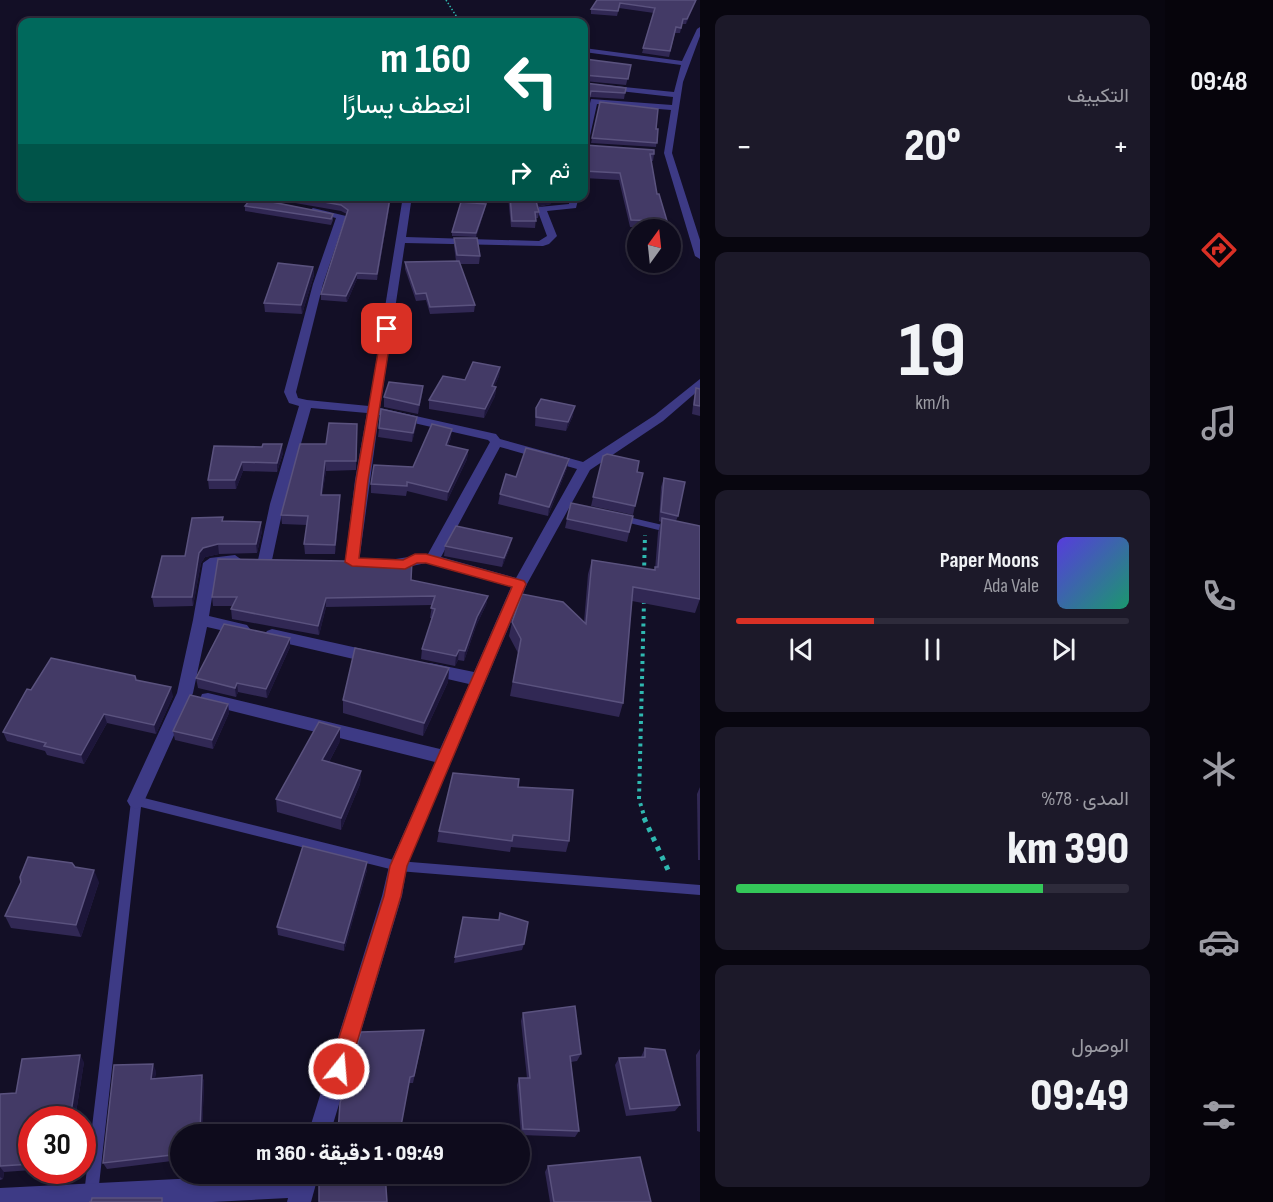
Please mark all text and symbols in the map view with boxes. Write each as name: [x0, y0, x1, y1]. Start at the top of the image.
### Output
text: 160 m: [380, 34, 471, 85]
icon: left: [492, 42, 570, 120]
text: 09:48: [1191, 66, 1248, 98]
text: التكييف: [1067, 84, 1129, 108]
text: انعطف يسارًا: [342, 89, 471, 121]
text: 20°: [904, 119, 961, 174]
text: −: [736, 127, 752, 167]
text: +: [1113, 127, 1129, 167]
icon: right: [504, 156, 537, 189]
text: ثم: [549, 158, 570, 185]
north arrow: [627, 219, 681, 273]
map controls: [627, 219, 681, 273]
icon: directions: [1198, 229, 1240, 271]
pin: [361, 303, 412, 354]
text: 19: [899, 305, 966, 398]
icon: arrive: [370, 312, 403, 345]
text: km/h: [915, 391, 950, 415]
icon: music: [1198, 402, 1240, 444]
text: Paper Moons: [940, 547, 1039, 574]
text: Ada Vale: [984, 574, 1039, 598]
icon: phone: [1198, 575, 1240, 617]
icon: previous: [785, 633, 818, 666]
icon: pause: [916, 633, 949, 666]
icon: next: [1047, 633, 1080, 666]
icon: climate: [1198, 748, 1240, 790]
text: المدى · 78%: [1041, 787, 1129, 811]
text: 390 km: [1007, 822, 1129, 877]
icon: car: [1198, 921, 1240, 963]
text: الوصول: [1071, 1034, 1129, 1058]
position arrow: [307, 1037, 371, 1101]
text: 09:49: [1030, 1069, 1129, 1124]
icon: filters: [1198, 1094, 1240, 1136]
speed limit sign: 30: [18, 1106, 96, 1184]
text: 09:49 · 1 دقيقة · 360 m: [256, 1140, 444, 1167]

